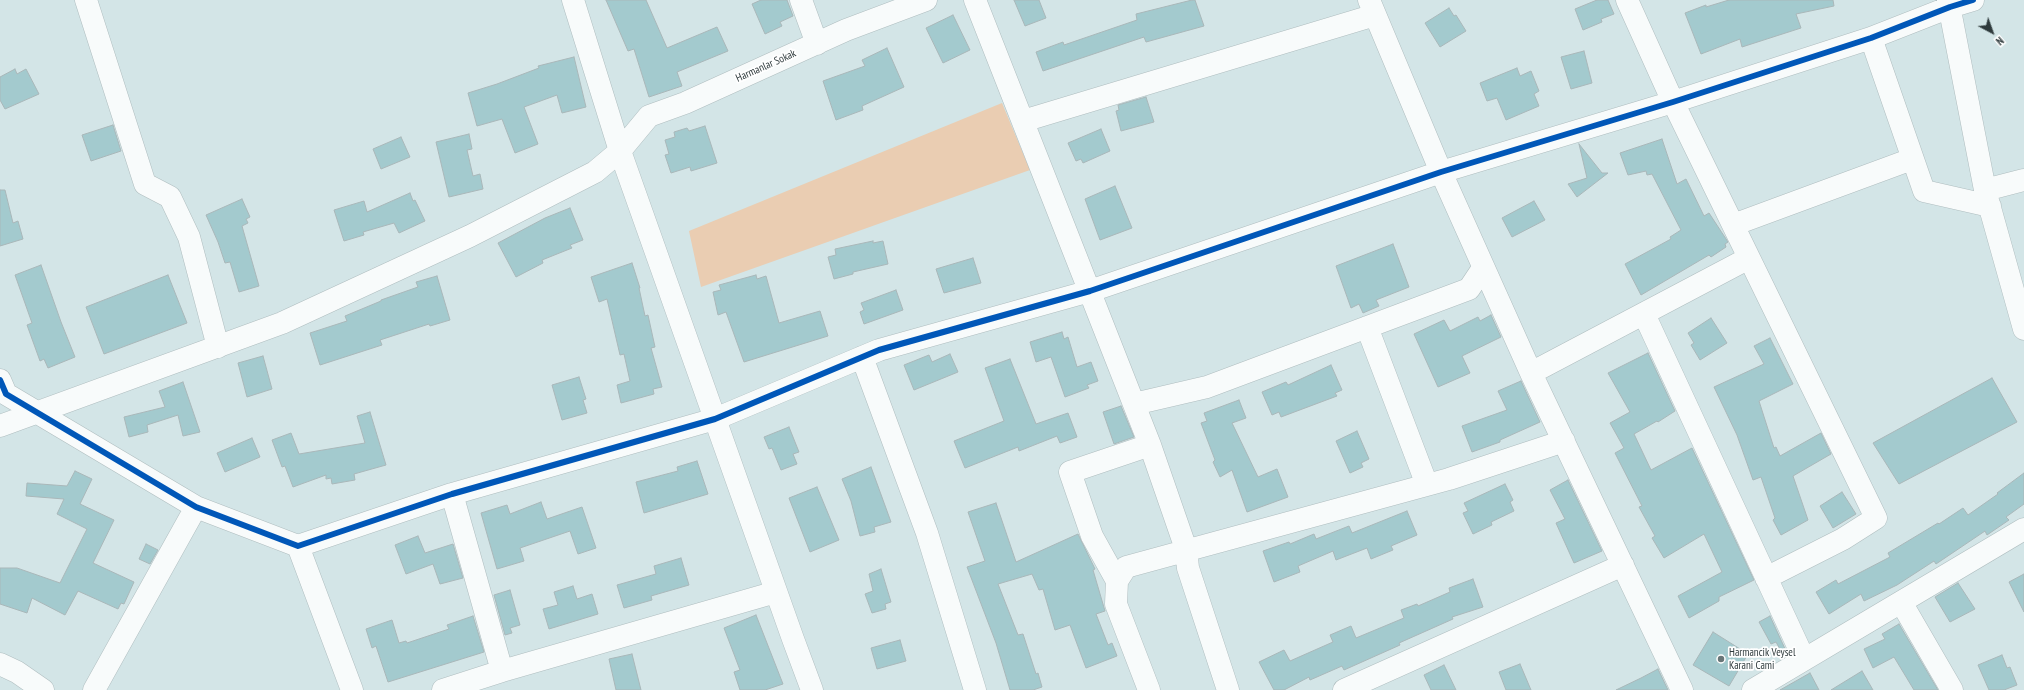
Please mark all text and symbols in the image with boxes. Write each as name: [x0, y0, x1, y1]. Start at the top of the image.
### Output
north arrow: [1972, 12, 2012, 52]
text: N: [1993, 34, 2007, 48]
street label: Harmanlar Sokak: [734, 47, 798, 85]
place label: Harmancik Veysel Karani Cami: [1729, 646, 1795, 672]
marker: Harmancik Veysel Karani Cami: [1716, 654, 1726, 664]

